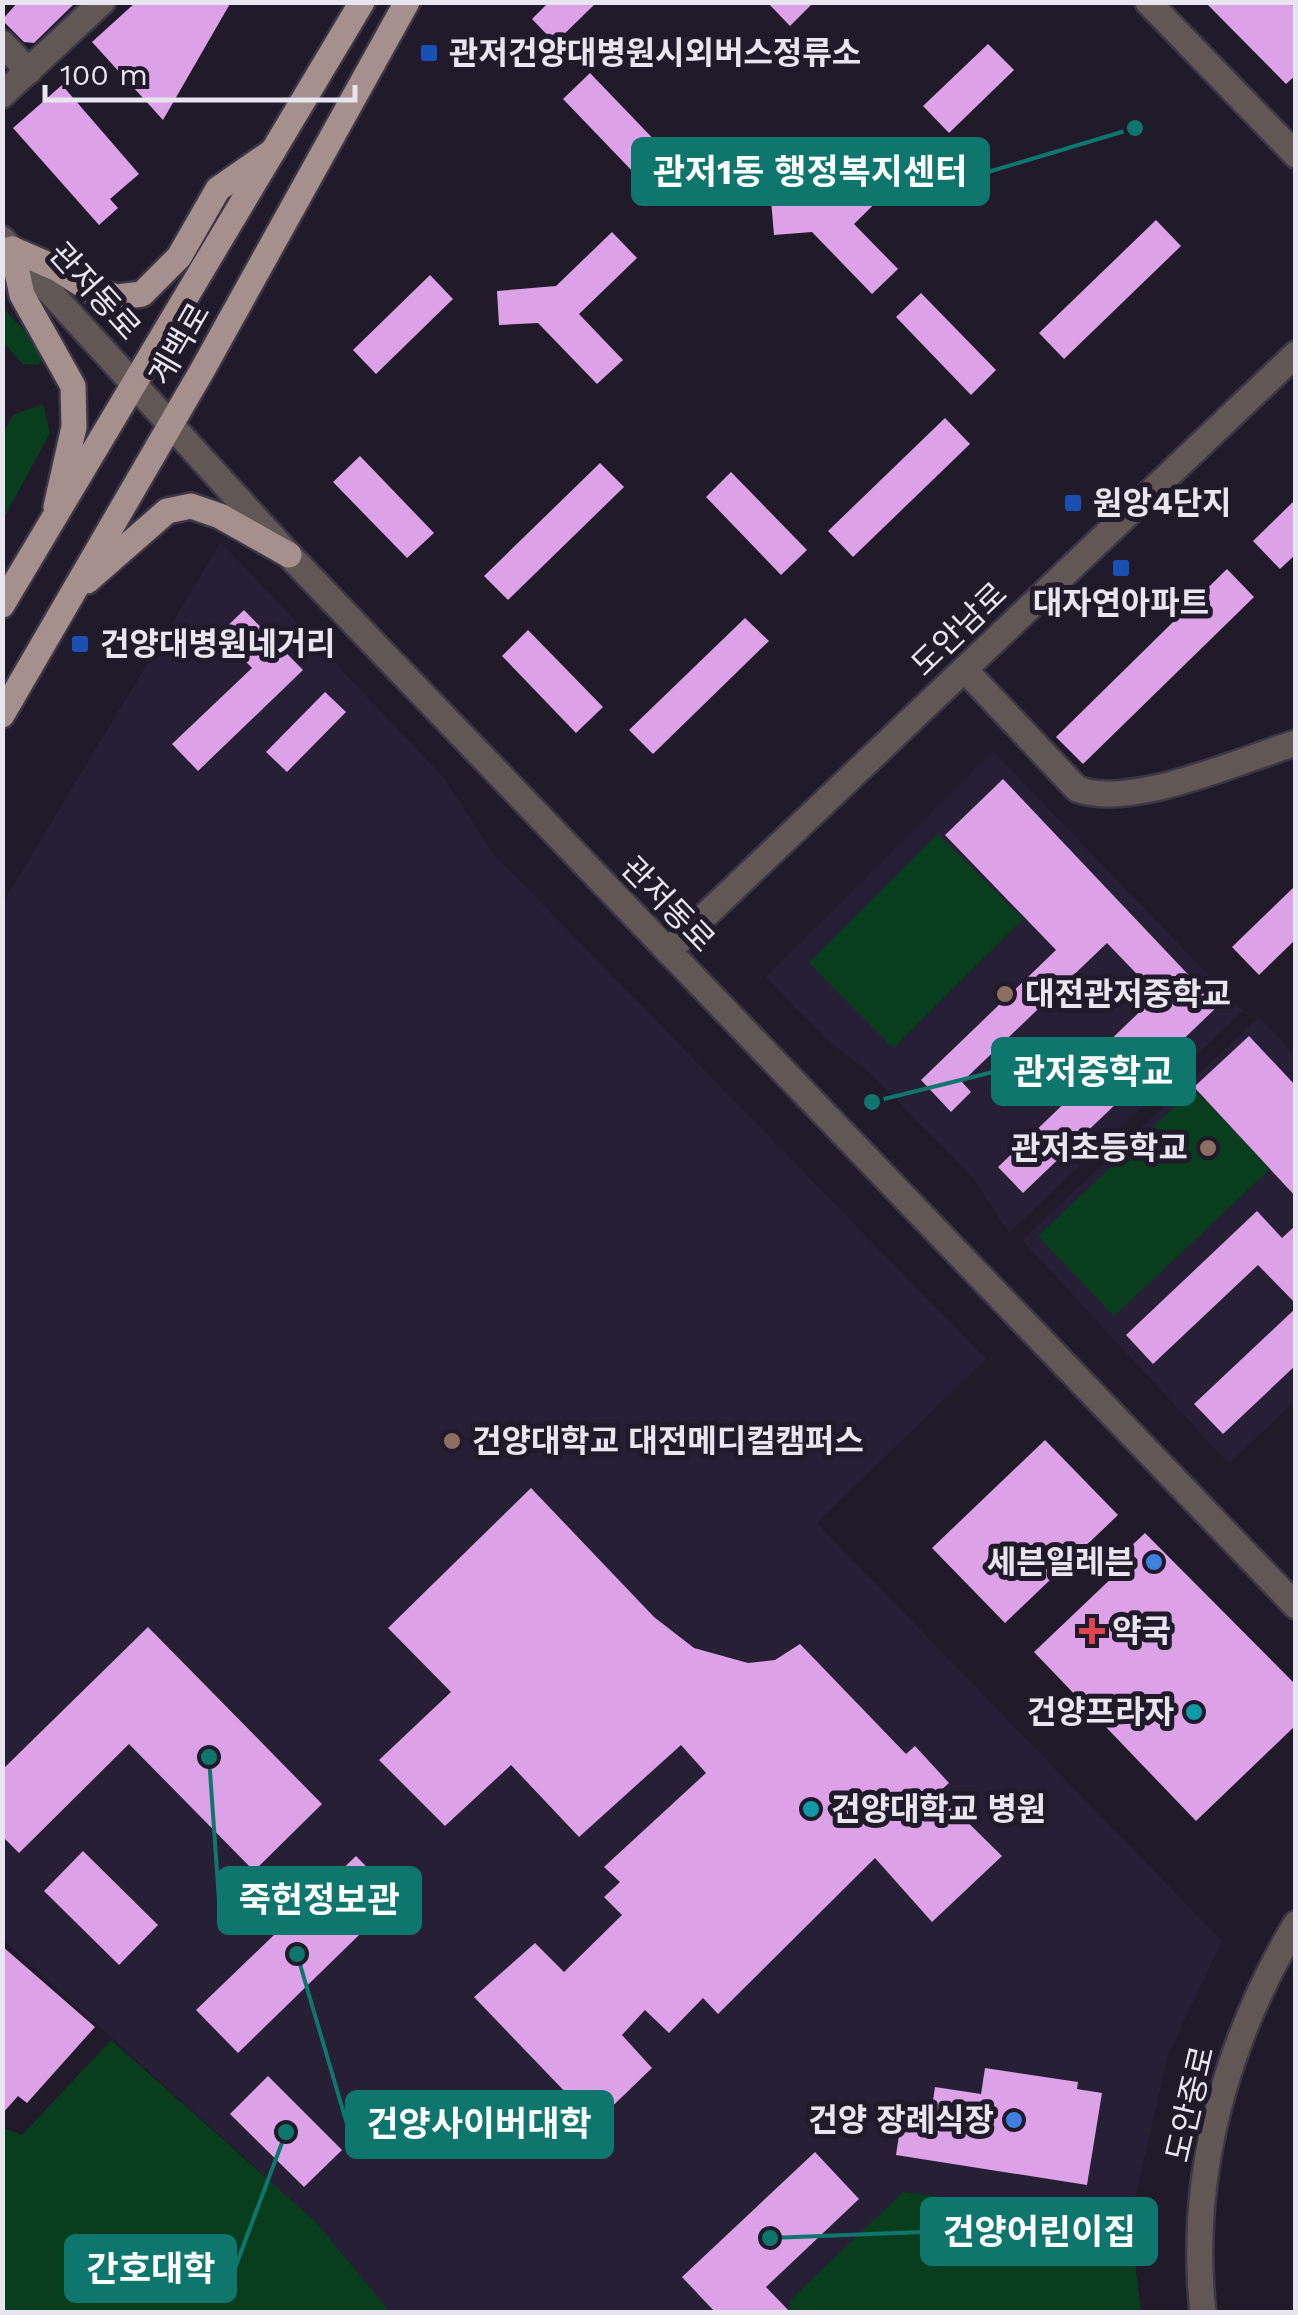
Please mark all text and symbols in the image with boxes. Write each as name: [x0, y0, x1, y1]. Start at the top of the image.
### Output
place label: 관저건양대병원시외버스정류소: [449, 34, 861, 72]
scale bar: [45, 40, 355, 102]
marker: 관저건양대병원시외버스정류소: [418, 42, 440, 64]
text: 100 m: [60, 57, 148, 92]
callout: 관저1동 행정복지센터: [633, 139, 988, 204]
text: 관저1동 행정복지센터: [653, 151, 967, 193]
street label: 관저동로: [41, 235, 149, 347]
street label: 계백로: [140, 296, 218, 392]
place label: 원앙4단지: [1093, 484, 1231, 522]
marker: 원앙4단지: [1062, 492, 1084, 514]
marker: 대자연아파트: [1110, 557, 1132, 579]
street label: 도안남로: [903, 574, 1015, 684]
place label: 대자연아파트: [1033, 584, 1209, 622]
place label: 건양대병원네거리: [100, 625, 336, 663]
marker: 건양대병원네거리: [69, 633, 91, 655]
street label: 관저동로: [613, 848, 723, 960]
place label: 대전관저중학교: [1025, 975, 1231, 1013]
marker: 대전관저중학교: [994, 983, 1016, 1005]
callout: 관저중학교: [993, 1039, 1194, 1104]
text: 관저중학교: [1012, 1051, 1174, 1093]
place label: 관저초등학교: [1011, 1129, 1188, 1167]
marker: 관저초등학교: [1197, 1137, 1219, 1159]
place label: 건양대학교 대전메디컬캠퍼스: [472, 1422, 864, 1460]
marker: 건양대학교 대전메디컬캠퍼스: [441, 1430, 463, 1452]
place label: 세븐일레븐: [987, 1543, 1134, 1581]
marker: 세븐일레븐: [1143, 1551, 1165, 1573]
place label: 약국: [1112, 1612, 1171, 1650]
marker: 약국: [1081, 1620, 1103, 1642]
place label: 건양프라자: [1027, 1693, 1175, 1731]
marker: 건양프라자: [1183, 1701, 1205, 1723]
place label: 건양대학교 병원: [831, 1790, 1046, 1828]
marker: 건양대학교 병원: [800, 1798, 822, 1820]
callout: 죽헌정보관: [219, 1868, 420, 1933]
text: 죽헌정보관: [238, 1879, 400, 1921]
street label: 도안중로: [1158, 2042, 1222, 2166]
callout: 건양사이버대학: [347, 2092, 612, 2157]
place label: 건양 장례식장: [808, 2101, 994, 2139]
text: 건양사이버대학: [366, 2103, 592, 2145]
marker: 건양 장례식장: [1003, 2109, 1025, 2131]
callout: 건양어린이집: [922, 2199, 1156, 2264]
text: 건양어린이집: [942, 2211, 1136, 2253]
callout: 간호대학: [66, 2236, 235, 2301]
text: 간호대학: [87, 2248, 215, 2290]

